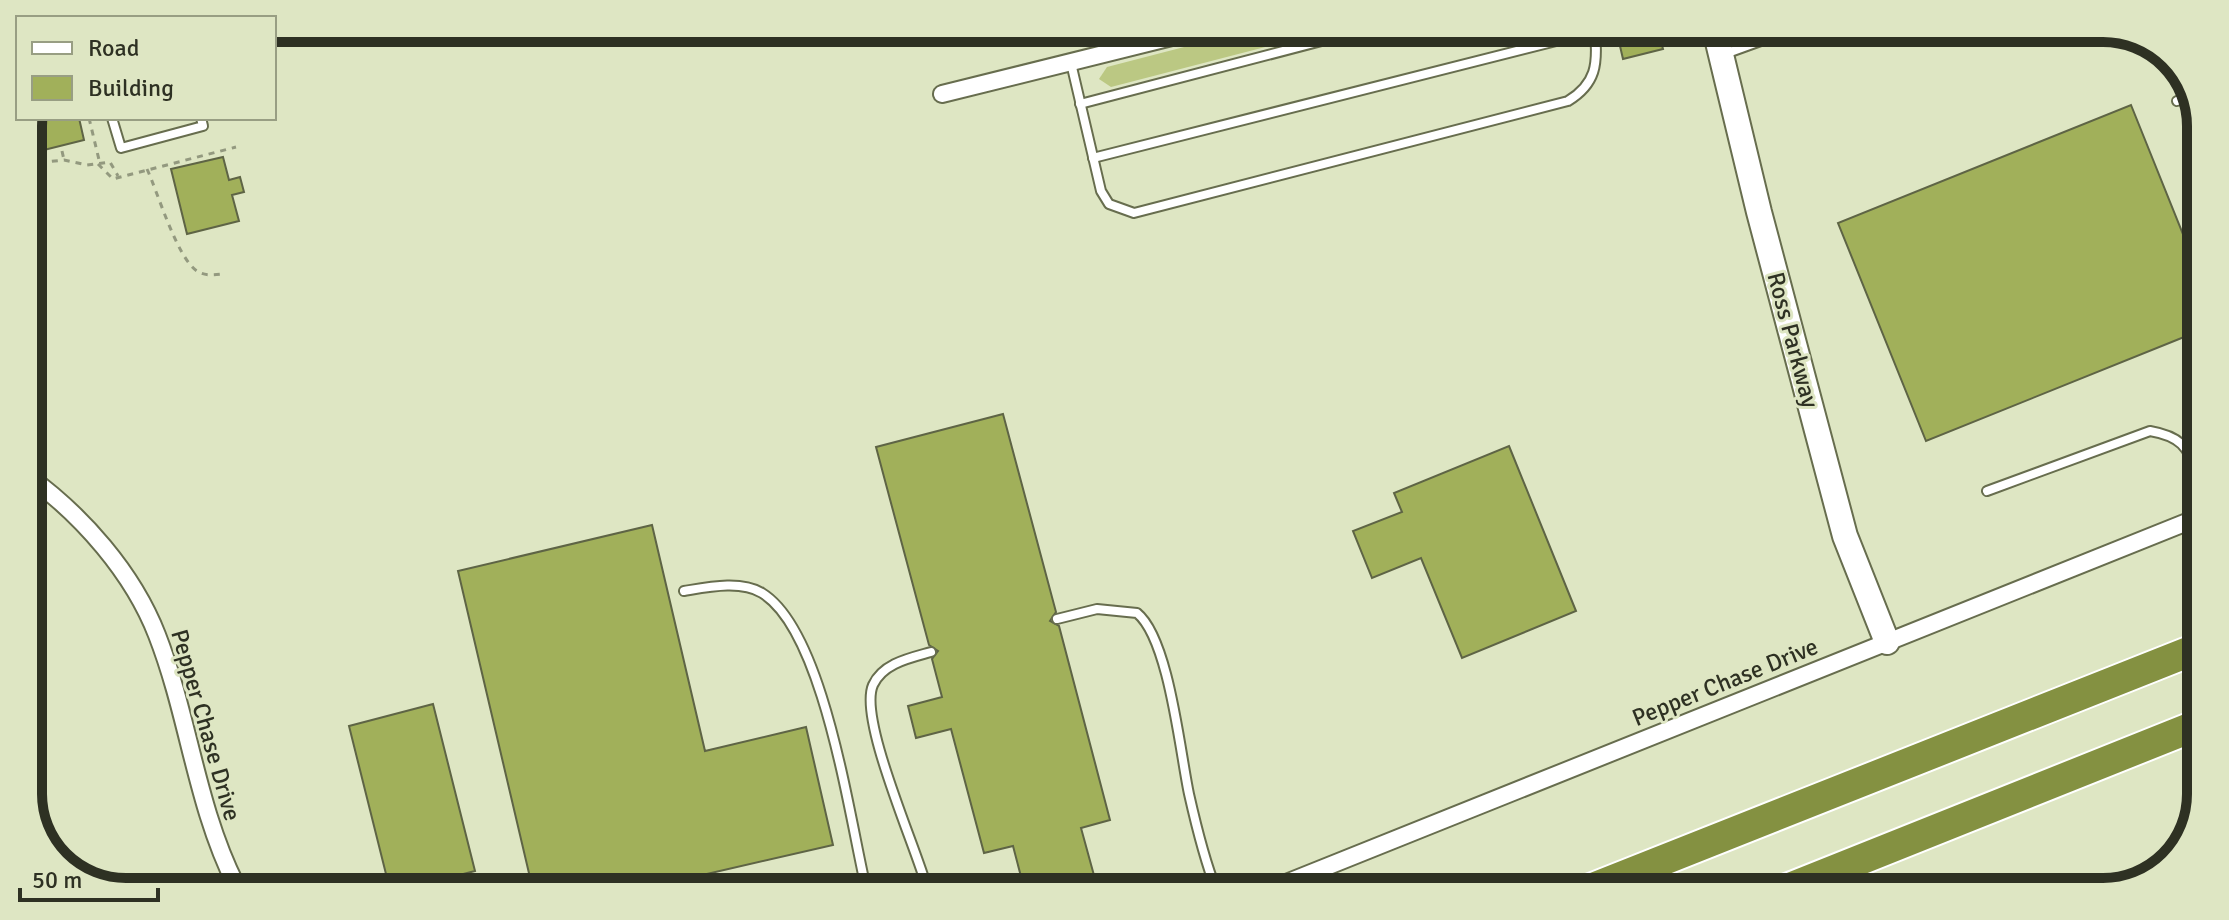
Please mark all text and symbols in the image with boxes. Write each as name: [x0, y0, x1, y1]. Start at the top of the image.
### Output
legend: [16, 16, 276, 120]
text: Road: [88, 33, 139, 63]
text: Building: [88, 73, 174, 103]
street label: Ross Parkway: [1761, 269, 1825, 411]
street label: Pepper Chase Drive: [164, 626, 248, 824]
street label: Pepper Chase Drive: [1628, 631, 1822, 733]
scale bar: [20, 852, 158, 902]
text: 50 m: [32, 865, 82, 895]

